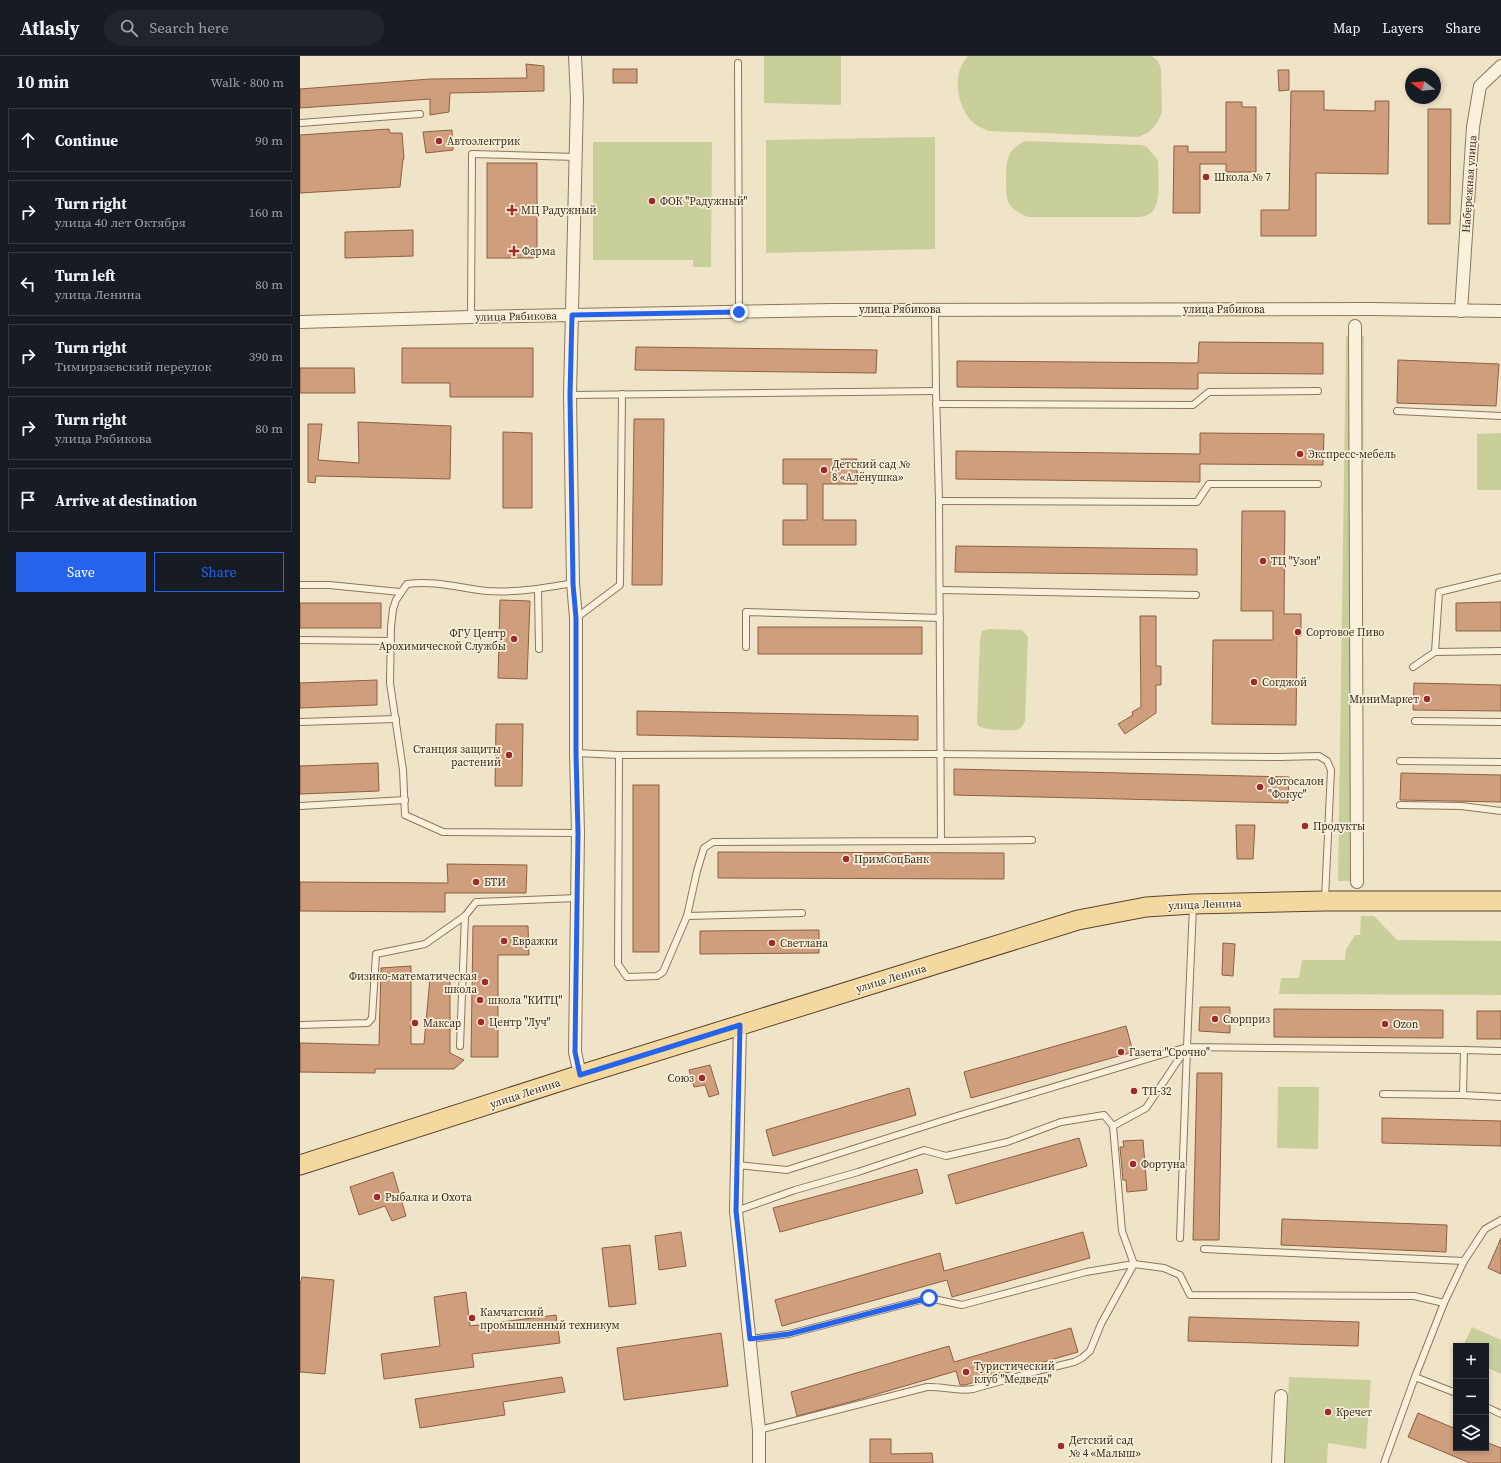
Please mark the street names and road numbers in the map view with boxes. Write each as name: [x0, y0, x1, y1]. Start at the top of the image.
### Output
street label: Набережная улица: [1459, 134, 1480, 233]
street label: улица Рябикова: [859, 302, 941, 317]
street label: улица Рябикова: [1183, 302, 1265, 317]
street label: улица Рябикова: [475, 308, 557, 325]
street label: улица Ленина: [1168, 896, 1242, 913]
street label: улица Ленина: [854, 960, 929, 996]
street label: улица Ленина: [488, 1075, 563, 1112]

